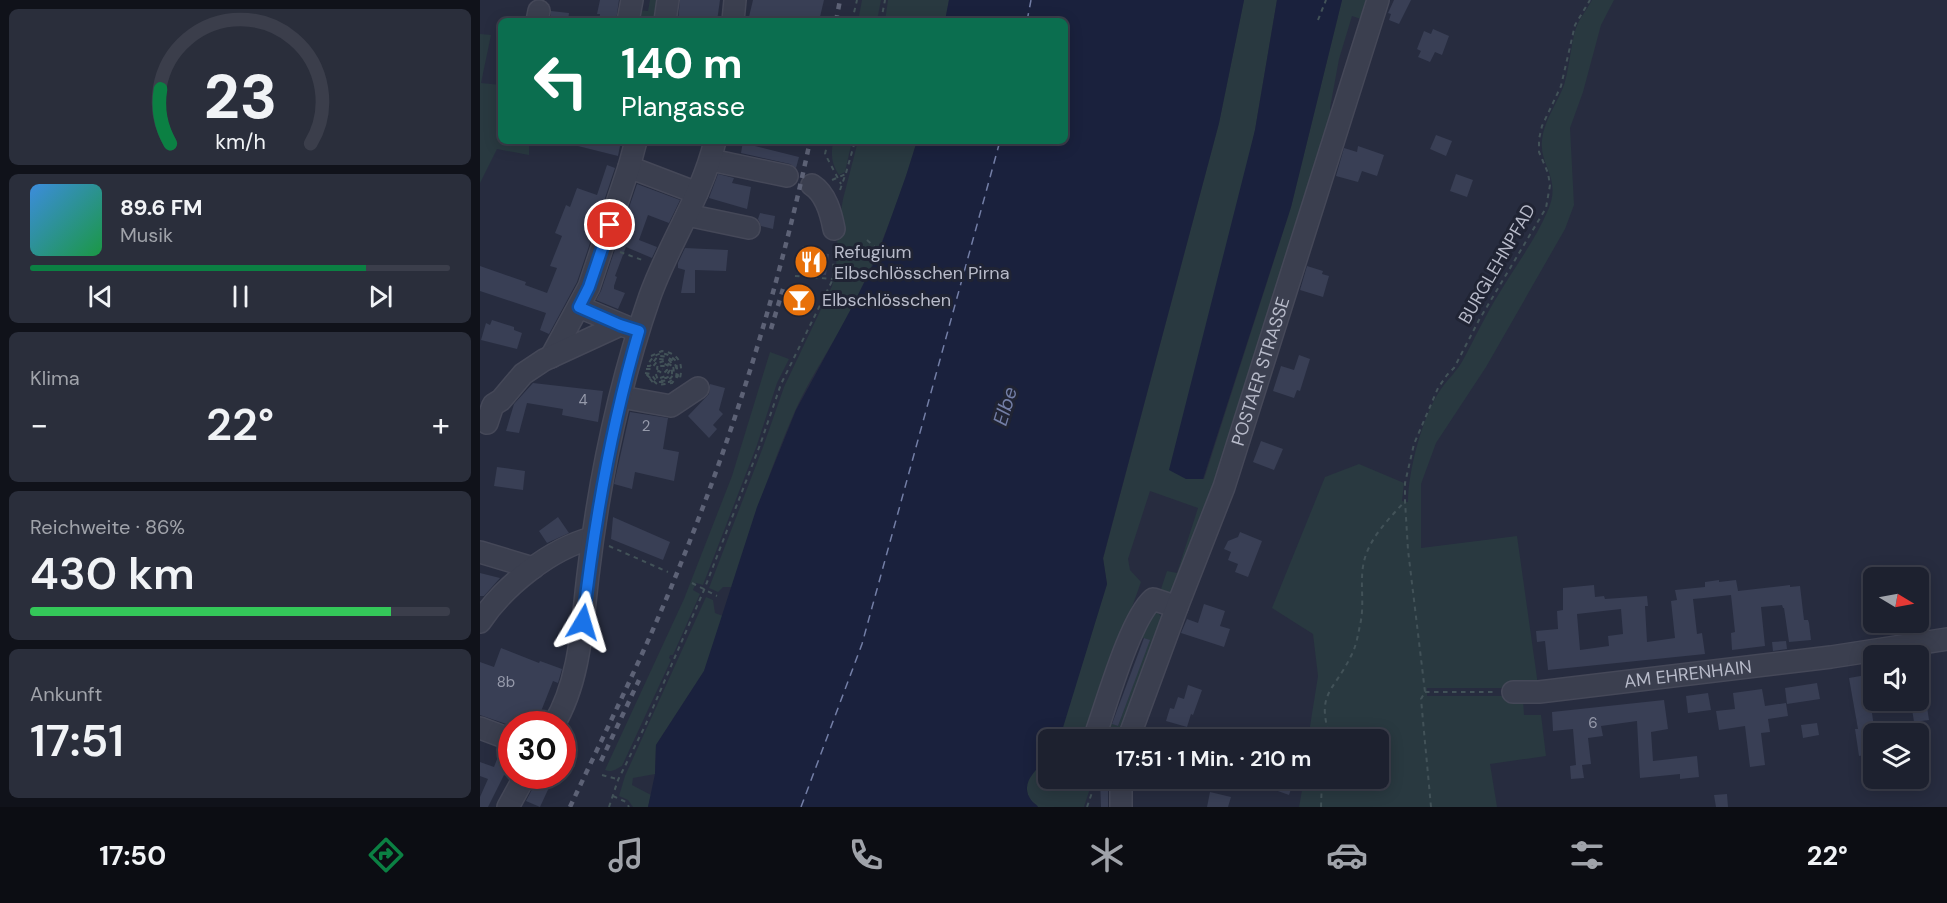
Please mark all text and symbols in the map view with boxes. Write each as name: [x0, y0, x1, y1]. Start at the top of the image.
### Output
text: 140 m: [621, 36, 743, 91]
icon: left: [522, 42, 600, 120]
text: 23: [203, 56, 277, 137]
text: Plangasse: [621, 89, 745, 124]
text: km/h: [215, 128, 265, 156]
text: 89.6 FM: [120, 193, 202, 222]
pin: [584, 199, 635, 250]
street label: BURGLEHNPFAD: [1453, 200, 1541, 328]
icon: arrive: [593, 208, 626, 241]
text: Musik: [120, 222, 173, 248]
place label: Refugium Elbschlösschen Pirna: [834, 240, 1009, 285]
restaurant icon: Refugium Elbschlösschen Pirna: [793, 244, 829, 280]
icon: previous: [84, 280, 117, 313]
icon: pause: [224, 280, 257, 313]
icon: next: [364, 280, 397, 313]
bar icon: Elbschlösschen: [781, 282, 817, 318]
place label: Elbschlösschen: [822, 288, 951, 312]
street label: POSTAER STRASSE: [1226, 294, 1295, 449]
text: Klima: [30, 365, 80, 391]
water label: Elbe: [987, 383, 1023, 429]
house number: 4: [578, 390, 588, 410]
text: 22°: [206, 395, 274, 454]
text: −: [30, 403, 48, 446]
text: +: [432, 403, 450, 446]
house number: 2: [642, 416, 650, 436]
text: Reichweite · 86%: [30, 514, 185, 540]
text: 430 km: [30, 544, 195, 603]
north arrow: [1863, 567, 1929, 633]
map controls: [1863, 567, 1929, 789]
position arrow: [551, 590, 615, 654]
button: sound: [1863, 645, 1929, 711]
street label: AM EHRENHAIN: [1623, 655, 1753, 694]
house number: 8b: [497, 672, 515, 692]
text: Ankunft: [30, 681, 102, 707]
text: 17:51: [30, 711, 124, 770]
speed limit sign: 30: [498, 711, 576, 789]
house number: 6: [1588, 713, 1598, 733]
button: layers: [1863, 723, 1929, 789]
text: 17:51 · 1 Min. · 210 m: [1116, 744, 1311, 773]
icon: directions: [365, 834, 407, 876]
icon: music: [605, 834, 647, 876]
icon: phone: [845, 834, 887, 876]
icon: climate: [1086, 834, 1128, 876]
icon: car: [1326, 834, 1368, 876]
icon: filters: [1566, 834, 1608, 876]
text: 17:50: [99, 838, 166, 873]
text: 22°: [1807, 838, 1848, 873]

